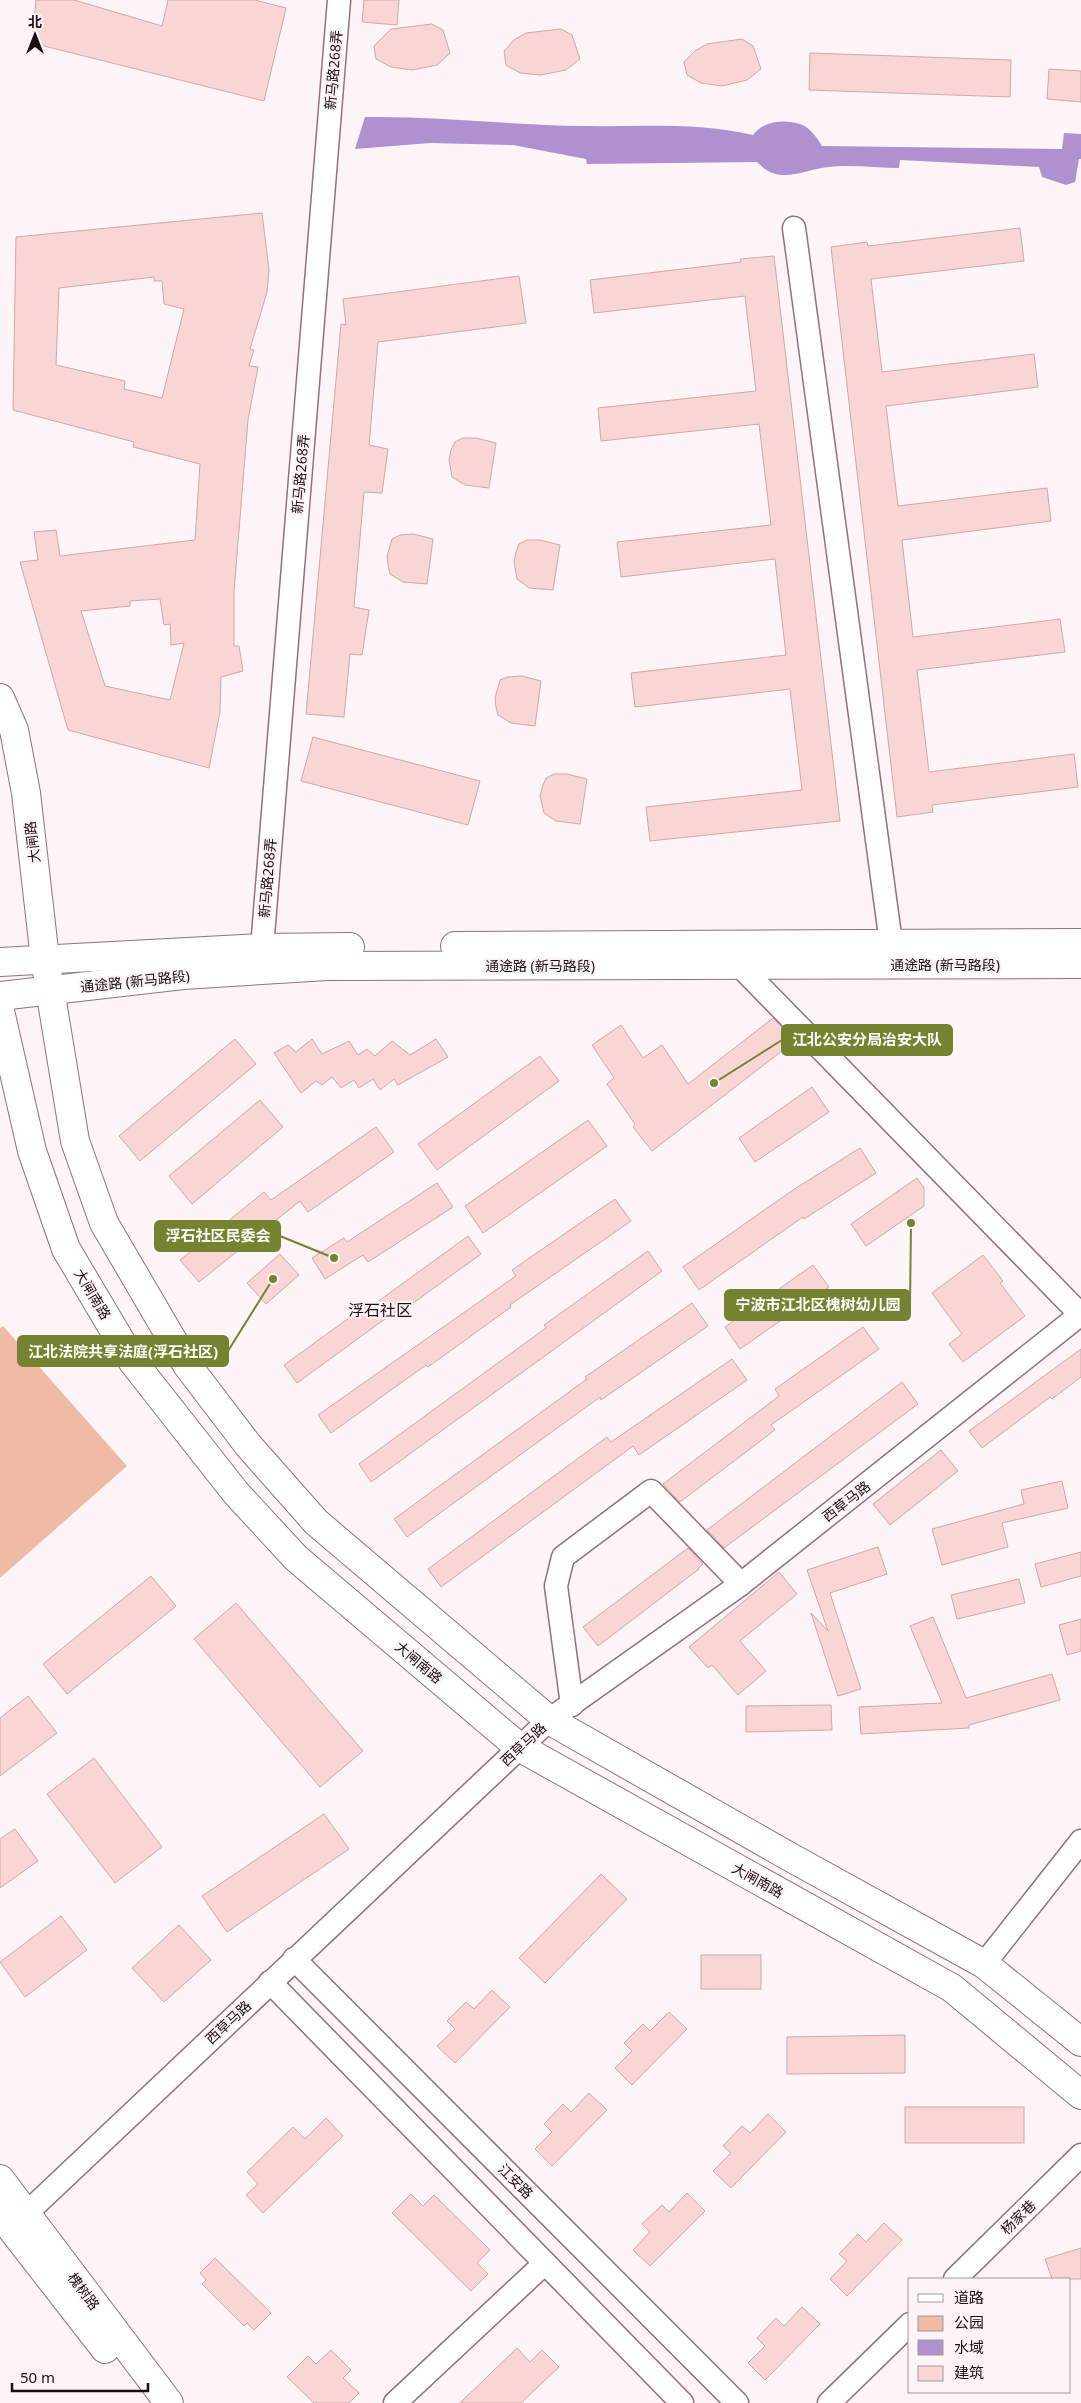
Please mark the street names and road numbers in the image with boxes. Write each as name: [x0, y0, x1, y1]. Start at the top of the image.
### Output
street label: 新马路268弄: [320, 29, 346, 111]
street label: 新马路268弄: [287, 433, 313, 515]
street label: 大闸路: [20, 820, 44, 864]
street label: 新马路268弄: [254, 837, 280, 919]
street label: 通途路 (新马路段): [890, 955, 1000, 974]
street label: 通途路 (新马路段): [485, 956, 595, 975]
street label: 通途路 (新马路段): [79, 966, 191, 996]
street label: 大闸南路: [70, 1265, 116, 1323]
street label: 西草马路: [818, 1476, 874, 1526]
street label: 大闸南路: [391, 1637, 447, 1687]
street label: 西草马路: [496, 1718, 550, 1770]
street label: 大闸南路: [729, 1858, 787, 1902]
street label: 西草马路: [201, 1996, 255, 2048]
street label: 江安路: [494, 2159, 538, 2203]
street label: 杨家巷: [996, 2196, 1040, 2238]
street label: 槐树路: [64, 2269, 104, 2313]

